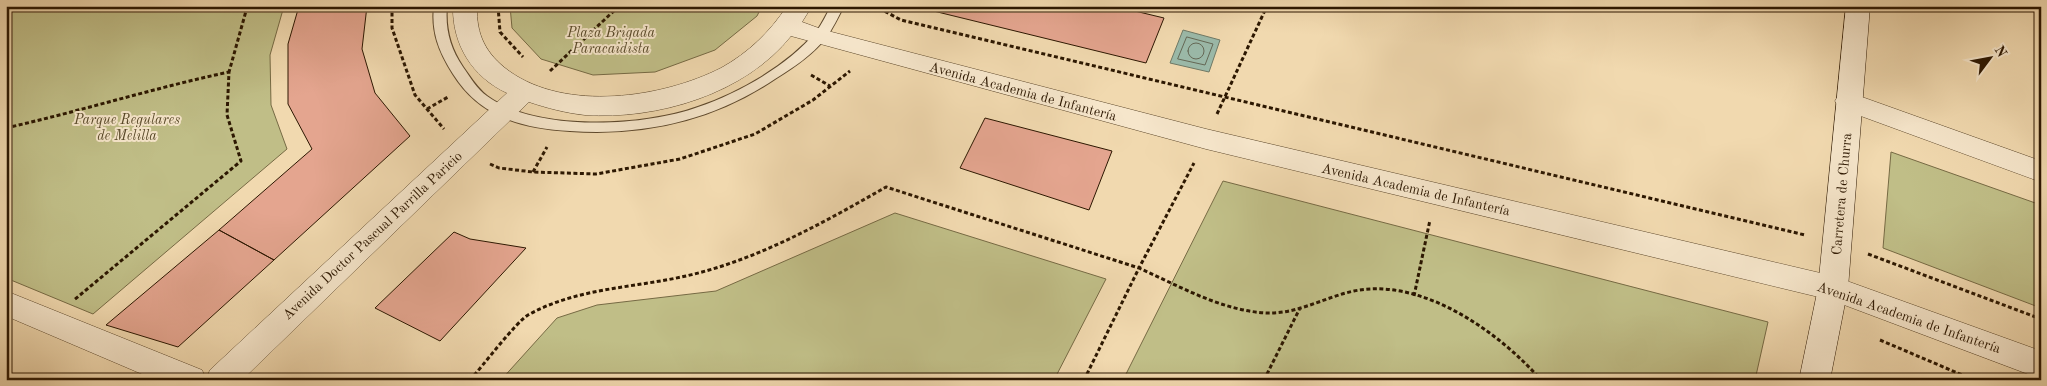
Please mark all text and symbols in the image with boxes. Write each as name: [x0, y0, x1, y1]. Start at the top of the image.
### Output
park label: Plaza Brigada Paracaidista: [566, 26, 655, 56]
north arrow: [1964, 32, 2014, 82]
text: N: [1991, 43, 2009, 60]
street label: Avenida Academia de Infantería: [928, 60, 1118, 124]
park label: Parque Regulares de Melilla: [73, 113, 180, 143]
street label: Carretera de Churra: [1830, 132, 1854, 256]
street label: Avenida Doctor Pascual Parrilla Paricio: [280, 149, 465, 323]
street label: Avenida Academia de Infantería: [1320, 161, 1512, 219]
street label: Avenida Academia de Infantería: [1815, 280, 2002, 356]

